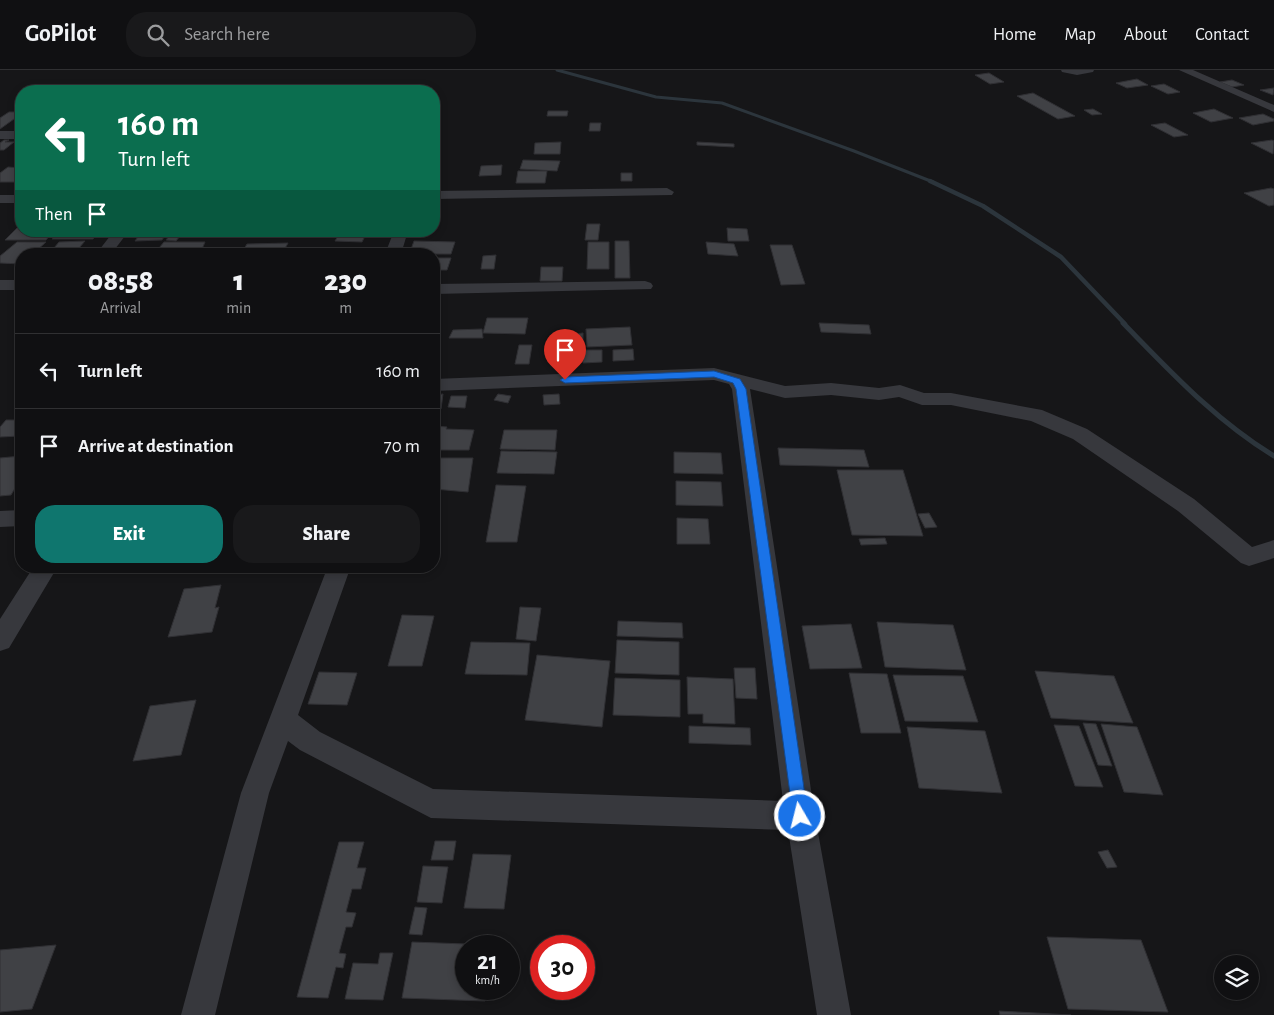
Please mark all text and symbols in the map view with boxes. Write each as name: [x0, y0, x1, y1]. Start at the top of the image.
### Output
search box: [126, 12, 476, 57]
icon: search: [144, 21, 172, 49]
text: GoPilot: [25, 22, 96, 46]
text: Search here: [184, 25, 270, 44]
text: Home: [993, 26, 1036, 44]
text: Map: [1064, 26, 1096, 44]
text: About: [1124, 26, 1167, 44]
text: Contact: [1195, 26, 1249, 44]
icon: left: [35, 105, 100, 170]
text: 160 m: [118, 107, 199, 142]
text: Turn left: [118, 148, 190, 170]
icon: arrive: [83, 200, 111, 228]
text: Then: [35, 205, 73, 224]
text: 08:58: [88, 266, 153, 296]
text: 1: [233, 266, 244, 296]
text: 230: [324, 266, 367, 296]
text: Arrival: [100, 300, 141, 316]
text: min: [226, 300, 251, 316]
text: m: [339, 300, 352, 316]
pin: [544, 329, 586, 380]
icon: arrive: [551, 336, 579, 364]
icon: left: [35, 357, 63, 385]
text: Turn left: [78, 362, 142, 381]
text: 160 m: [376, 362, 420, 381]
icon: arrive: [35, 432, 63, 460]
text: Arrive at destination: [78, 437, 234, 456]
text: 70 m: [384, 437, 420, 456]
button: Exit: [35, 505, 223, 563]
button: Share: [233, 505, 420, 563]
position arrow: [773, 789, 825, 841]
speed limit sign: 30: [530, 935, 595, 1000]
text: 21: [477, 949, 498, 974]
map controls: [1214, 955, 1259, 1000]
button: layers: [1214, 955, 1259, 1000]
text: km/h: [475, 974, 500, 986]

